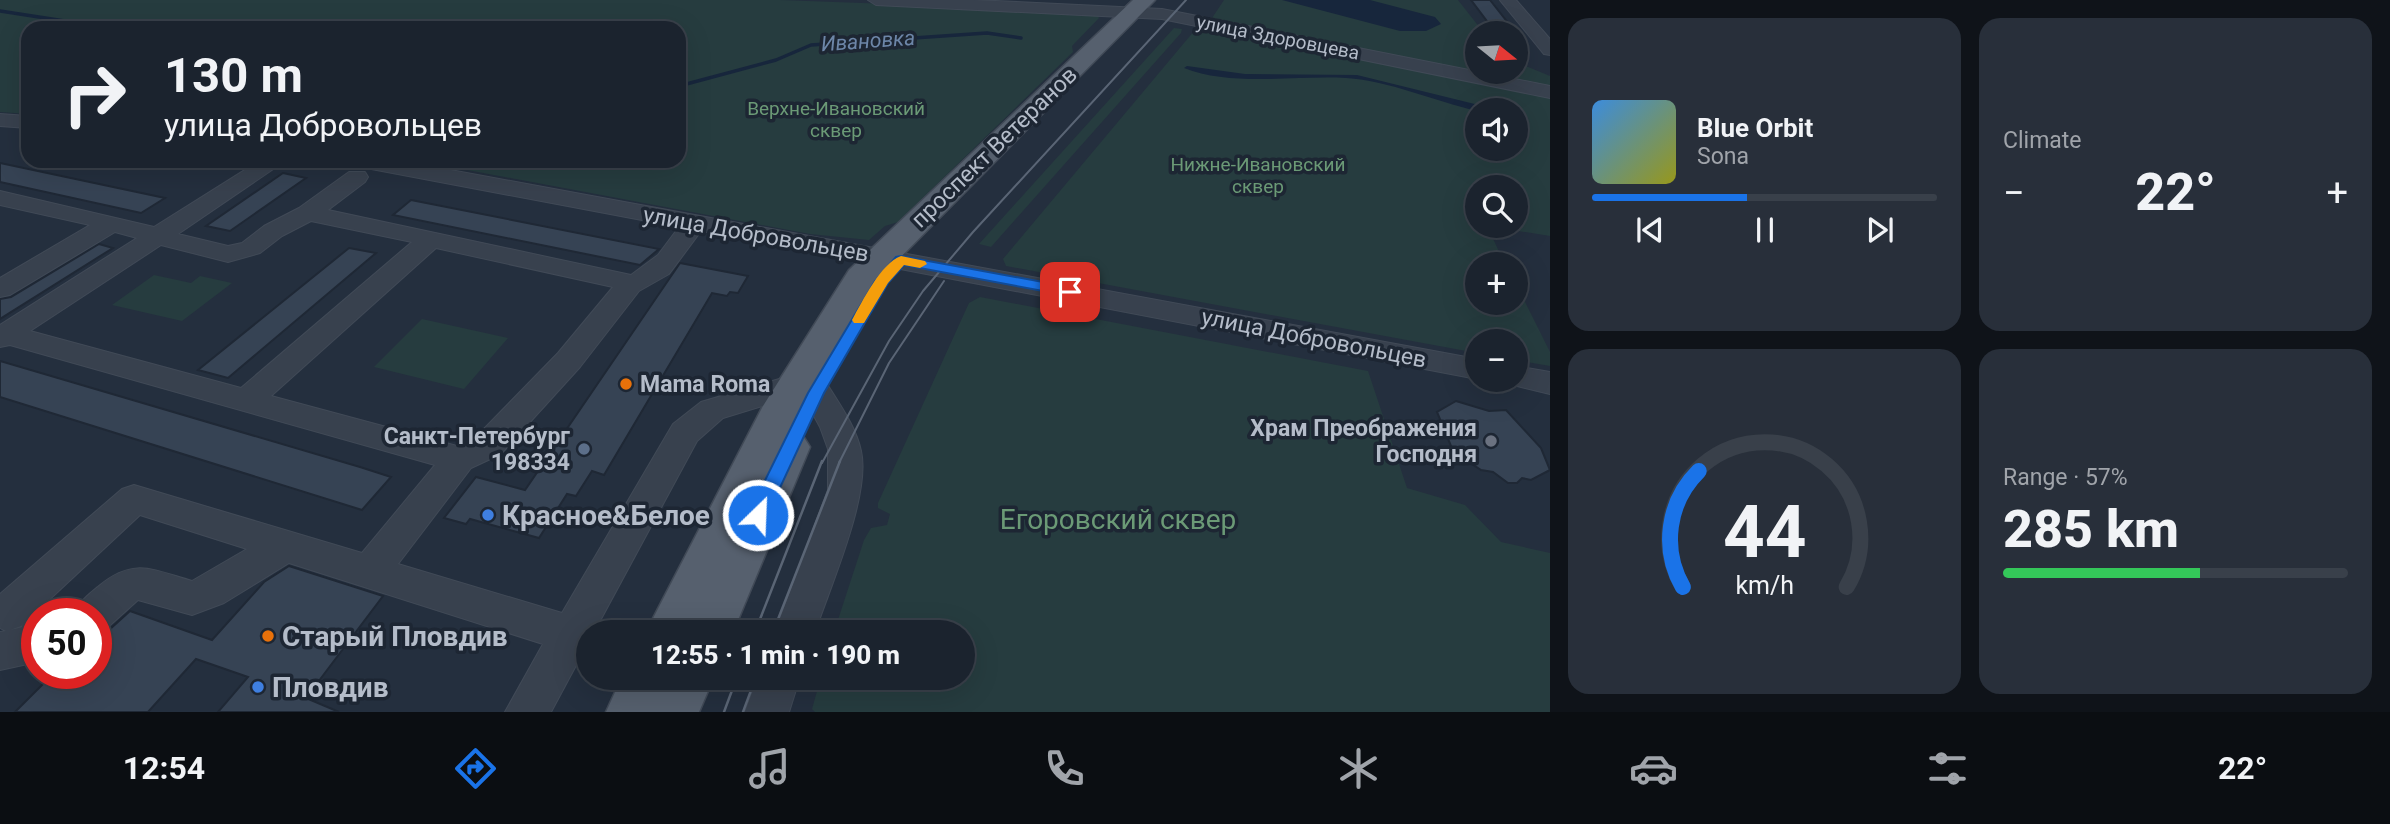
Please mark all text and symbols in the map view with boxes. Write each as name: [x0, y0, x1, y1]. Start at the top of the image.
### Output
street label: улица Здоровцева: [1195, 10, 1361, 65]
north arrow: [1465, 21, 1528, 84]
map controls: [1465, 21, 1528, 392]
water label: Ивановка: [820, 26, 916, 56]
text: 130 m: [164, 47, 303, 104]
icon: right: [49, 49, 140, 140]
street label: проспект Ветеранов: [906, 61, 1083, 233]
park label: Верхне-Ивановский сквер: [747, 97, 925, 142]
button: sound: [1465, 98, 1528, 161]
text: улица Добровольцев: [164, 106, 482, 144]
text: Blue Orbit: [1697, 113, 1813, 143]
text: Climate: [2003, 127, 2082, 154]
text: Sona: [1697, 143, 1749, 170]
park label: Нижне-Ивановский сквер: [1171, 153, 1345, 198]
text: 22°: [2135, 162, 2216, 223]
text: −: [2003, 171, 2025, 215]
text: +: [2326, 171, 2348, 215]
button: search: [1465, 175, 1528, 238]
street label: улица Добровольцев: [641, 201, 871, 268]
icon: previous: [1631, 211, 1669, 249]
icon: pause: [1746, 211, 1784, 249]
icon: next: [1861, 211, 1899, 249]
button: +: [1465, 252, 1528, 315]
pin: [1040, 262, 1100, 322]
icon: arrive: [1051, 273, 1089, 311]
street label: улица Добровольцев: [1199, 303, 1429, 374]
button: −: [1465, 329, 1528, 392]
place label: Mama Roma: [640, 371, 770, 398]
marker: Mama Roma: [618, 376, 634, 392]
place label: Храм Преображения Господня: [1250, 415, 1477, 468]
place label: Санкт-Петербург 198334: [384, 423, 570, 476]
marker: Храм Преображения Господня: [1483, 433, 1499, 449]
marker: Санкт-Петербург 198334: [576, 441, 592, 457]
text: Range · 57%: [2003, 464, 2128, 491]
position arrow: [721, 478, 795, 552]
text: 44: [1723, 490, 1806, 576]
place label: Красное&Белое: [502, 499, 710, 532]
text: 285 km: [2003, 499, 2179, 560]
park label: Егоровский сквер: [1000, 503, 1236, 536]
marker: Красное&Белое: [480, 507, 496, 523]
text: km/h: [1735, 571, 1794, 600]
speed limit sign: 50: [21, 598, 112, 689]
place label: Старый Пловдив: [282, 620, 508, 653]
marker: Старый Пловдив: [260, 628, 276, 644]
text: 12:55 · 1 min · 190 m: [651, 640, 900, 670]
place label: Пловдив: [272, 671, 388, 704]
marker: Пловдив: [250, 679, 266, 695]
icon: directions: [451, 744, 500, 793]
icon: music: [745, 744, 794, 793]
icon: phone: [1040, 744, 1089, 793]
icon: climate: [1334, 744, 1383, 793]
icon: car: [1629, 744, 1678, 793]
icon: filters: [1923, 744, 1972, 793]
text: 12:54: [123, 749, 205, 787]
text: 22°: [2218, 749, 2267, 787]

